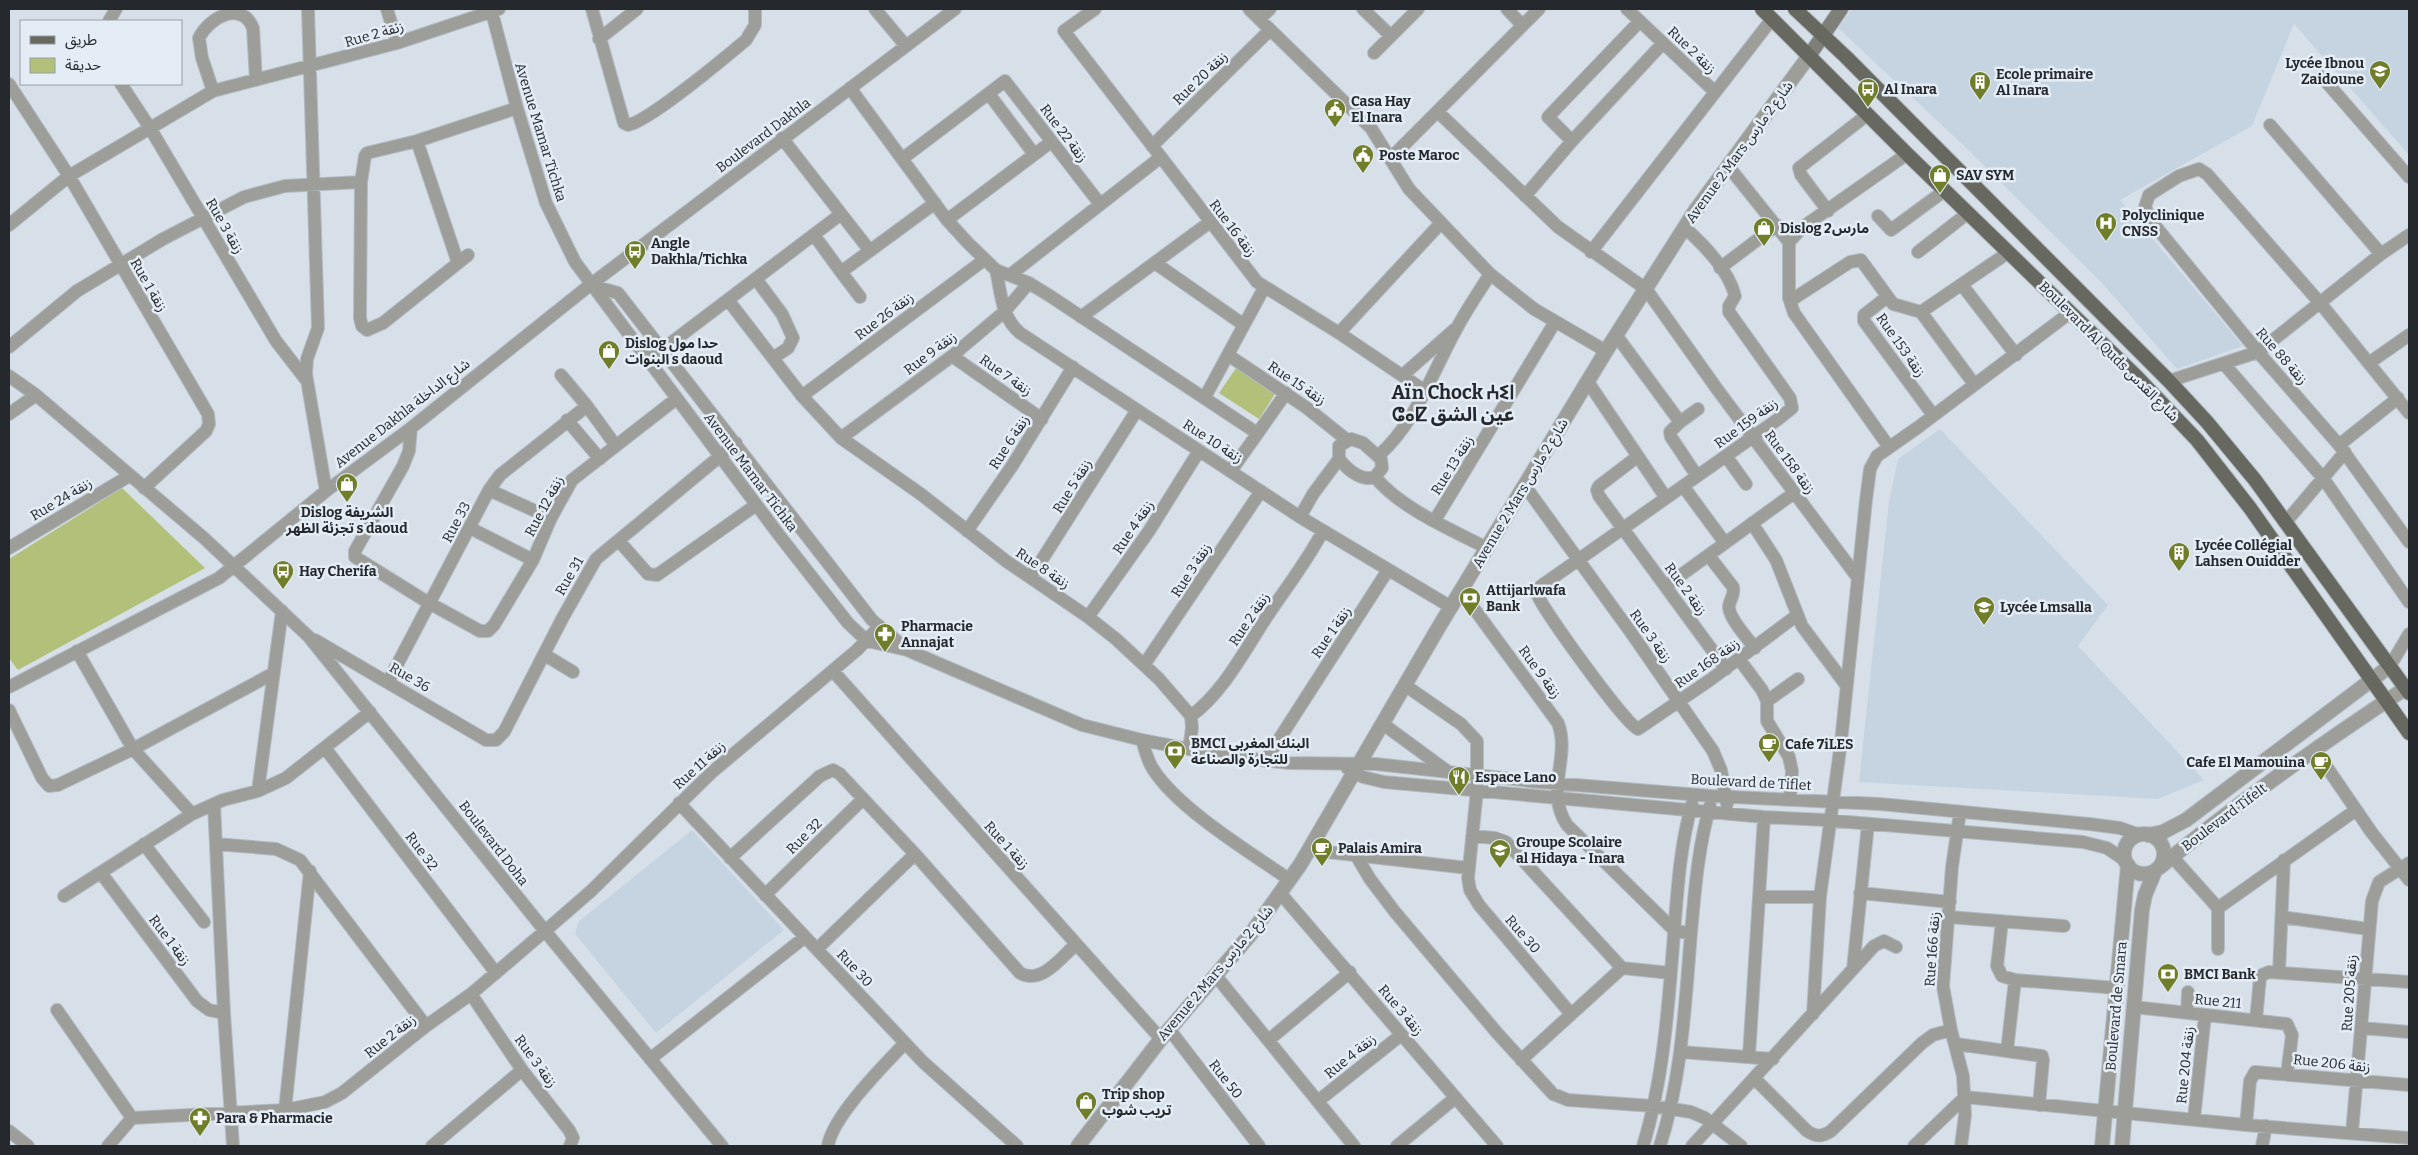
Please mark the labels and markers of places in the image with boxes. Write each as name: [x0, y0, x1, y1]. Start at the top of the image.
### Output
place label: Lycée Ibnou Zaidoune: [2285, 55, 2364, 88]
school or university icon: Lycée Ibnou Zaidoune: [2368, 59, 2392, 90]
place label: Ecole primaire Al Inara: [1996, 66, 2093, 99]
building icon: Ecole primaire Al Inara: [1968, 70, 1992, 101]
bus stop icon: Al Inara: [1856, 77, 1880, 108]
place label: Al Inara: [1884, 81, 1937, 98]
place label: Casa Hay El Inara: [1351, 93, 1411, 126]
public building icon: Casa Hay El Inara: [1323, 97, 1347, 128]
public building icon: Poste Maroc: [1351, 143, 1375, 174]
place label: Poste Maroc: [1379, 147, 1459, 164]
shop icon: SAV SYM: [1928, 163, 1952, 194]
place label: SAV SYM: [1956, 167, 2014, 184]
place label: Polyclinique CNSS: [2122, 207, 2205, 240]
hospital icon: Polyclinique CNSS: [2094, 211, 2118, 242]
shop icon: Dislog 2مارس: [1752, 216, 1776, 247]
place label: Dislog 2مارس: [1780, 220, 1869, 237]
place label: Angle Dakhla/Tichka: [651, 235, 748, 268]
bus stop icon: Angle Dakhla/Tichka: [623, 239, 647, 270]
place label: Dislog حدا مول البنوات s daoud: [625, 335, 723, 368]
shop icon: Dislog حدا مول البنوات s daoud: [597, 339, 621, 370]
shop icon: Dislog الشريفة تجزئة الظهر s daoud: [335, 472, 359, 503]
place label: Dislog الشريفة تجزئة الظهر s daoud: [285, 504, 408, 537]
place label: Lycée Collégial Lahsen Ouidder: [2195, 537, 2301, 570]
building icon: Lycée Collégial Lahsen Ouidder: [2167, 541, 2191, 572]
bus stop icon: Hay Cherifa: [271, 559, 295, 590]
place label: Hay Cherifa: [299, 563, 377, 580]
place label: Attijarlwafa Bank: [1486, 582, 1566, 615]
bank icon: Attijarlwafa Bank: [1458, 586, 1482, 617]
school or university icon: Lycée Lmsalla: [1972, 595, 1996, 626]
place label: Lycée Lmsalla: [2000, 599, 2092, 616]
place label: Pharmacie Annajat: [901, 618, 973, 651]
pharmacy icon: Pharmacie Annajat: [873, 622, 897, 653]
cafe icon: Cafe 7iLES: [1757, 732, 1781, 763]
place label: BMCI البنك المغربي للتجارة والصناعة: [1191, 735, 1309, 768]
place label: Cafe 7iLES: [1785, 736, 1853, 753]
bank icon: BMCI البنك المغربي للتجارة والصناعة: [1163, 739, 1187, 770]
cafe icon: Cafe El Mamouina: [2309, 750, 2333, 781]
place label: Cafe El Mamouina: [2186, 754, 2305, 771]
restaurant icon: Espace Lano: [1447, 765, 1471, 796]
place label: Espace Lano: [1475, 769, 1556, 786]
place label: Groupe Scolaire al Hidaya - Inara: [1516, 834, 1625, 867]
cafe icon: Palais Amira: [1310, 836, 1334, 867]
school or university icon: Groupe Scolaire al Hidaya - Inara: [1488, 838, 1512, 869]
place label: Palais Amira: [1338, 840, 1422, 857]
bank icon: BMCI Bank: [2156, 962, 2180, 993]
place label: BMCI Bank: [2184, 966, 2256, 983]
place label: Trip shop تريب شوب: [1102, 1086, 1171, 1119]
shop icon: Trip shop تريب شوب: [1074, 1090, 1098, 1121]
pharmacy icon: Para & Pharmacie: [188, 1106, 212, 1137]
place label: Para & Pharmacie: [216, 1110, 333, 1127]

